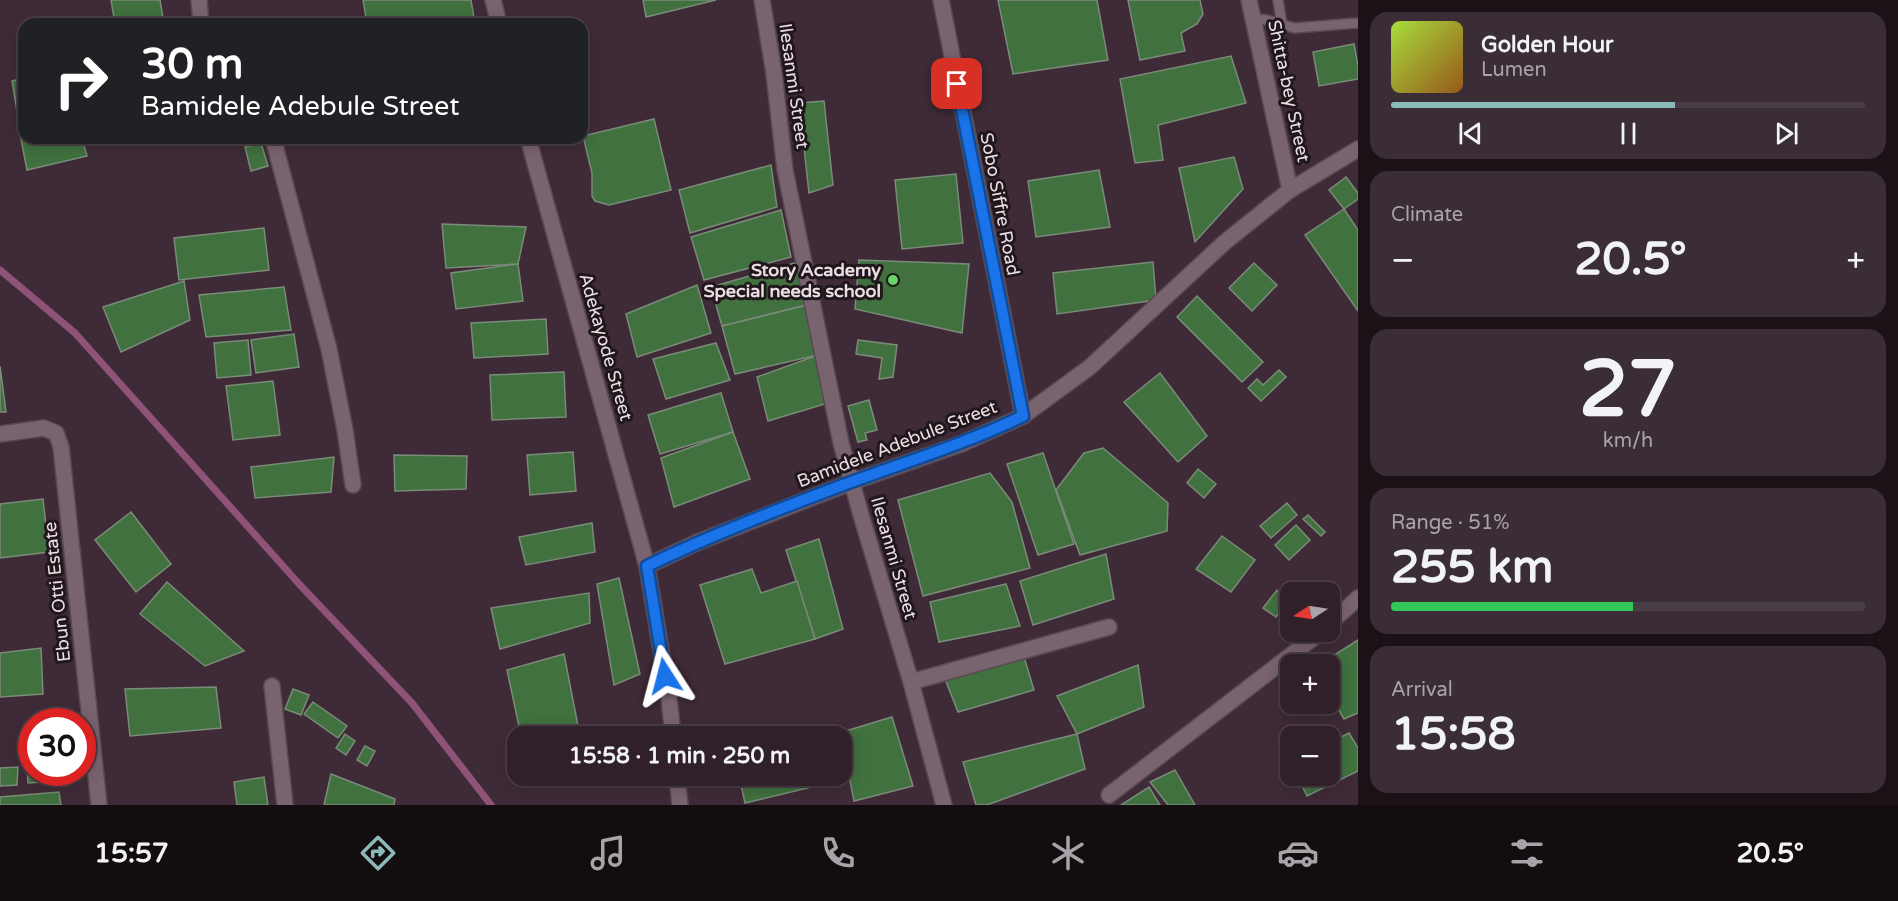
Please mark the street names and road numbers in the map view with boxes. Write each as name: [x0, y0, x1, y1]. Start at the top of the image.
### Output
street label: Shitta-bey Street: [1263, 18, 1315, 164]
street label: Ilesanmi Street: [774, 22, 814, 150]
street label: Sobo Siffre Road: [975, 131, 1025, 277]
street label: Adekayode Street: [574, 271, 638, 423]
street label: Bamidele Adebule Street: [794, 396, 1000, 492]
street label: Ilesanmi Street: [866, 494, 922, 622]
street label: Ebun Otti Estate: [39, 521, 75, 663]

